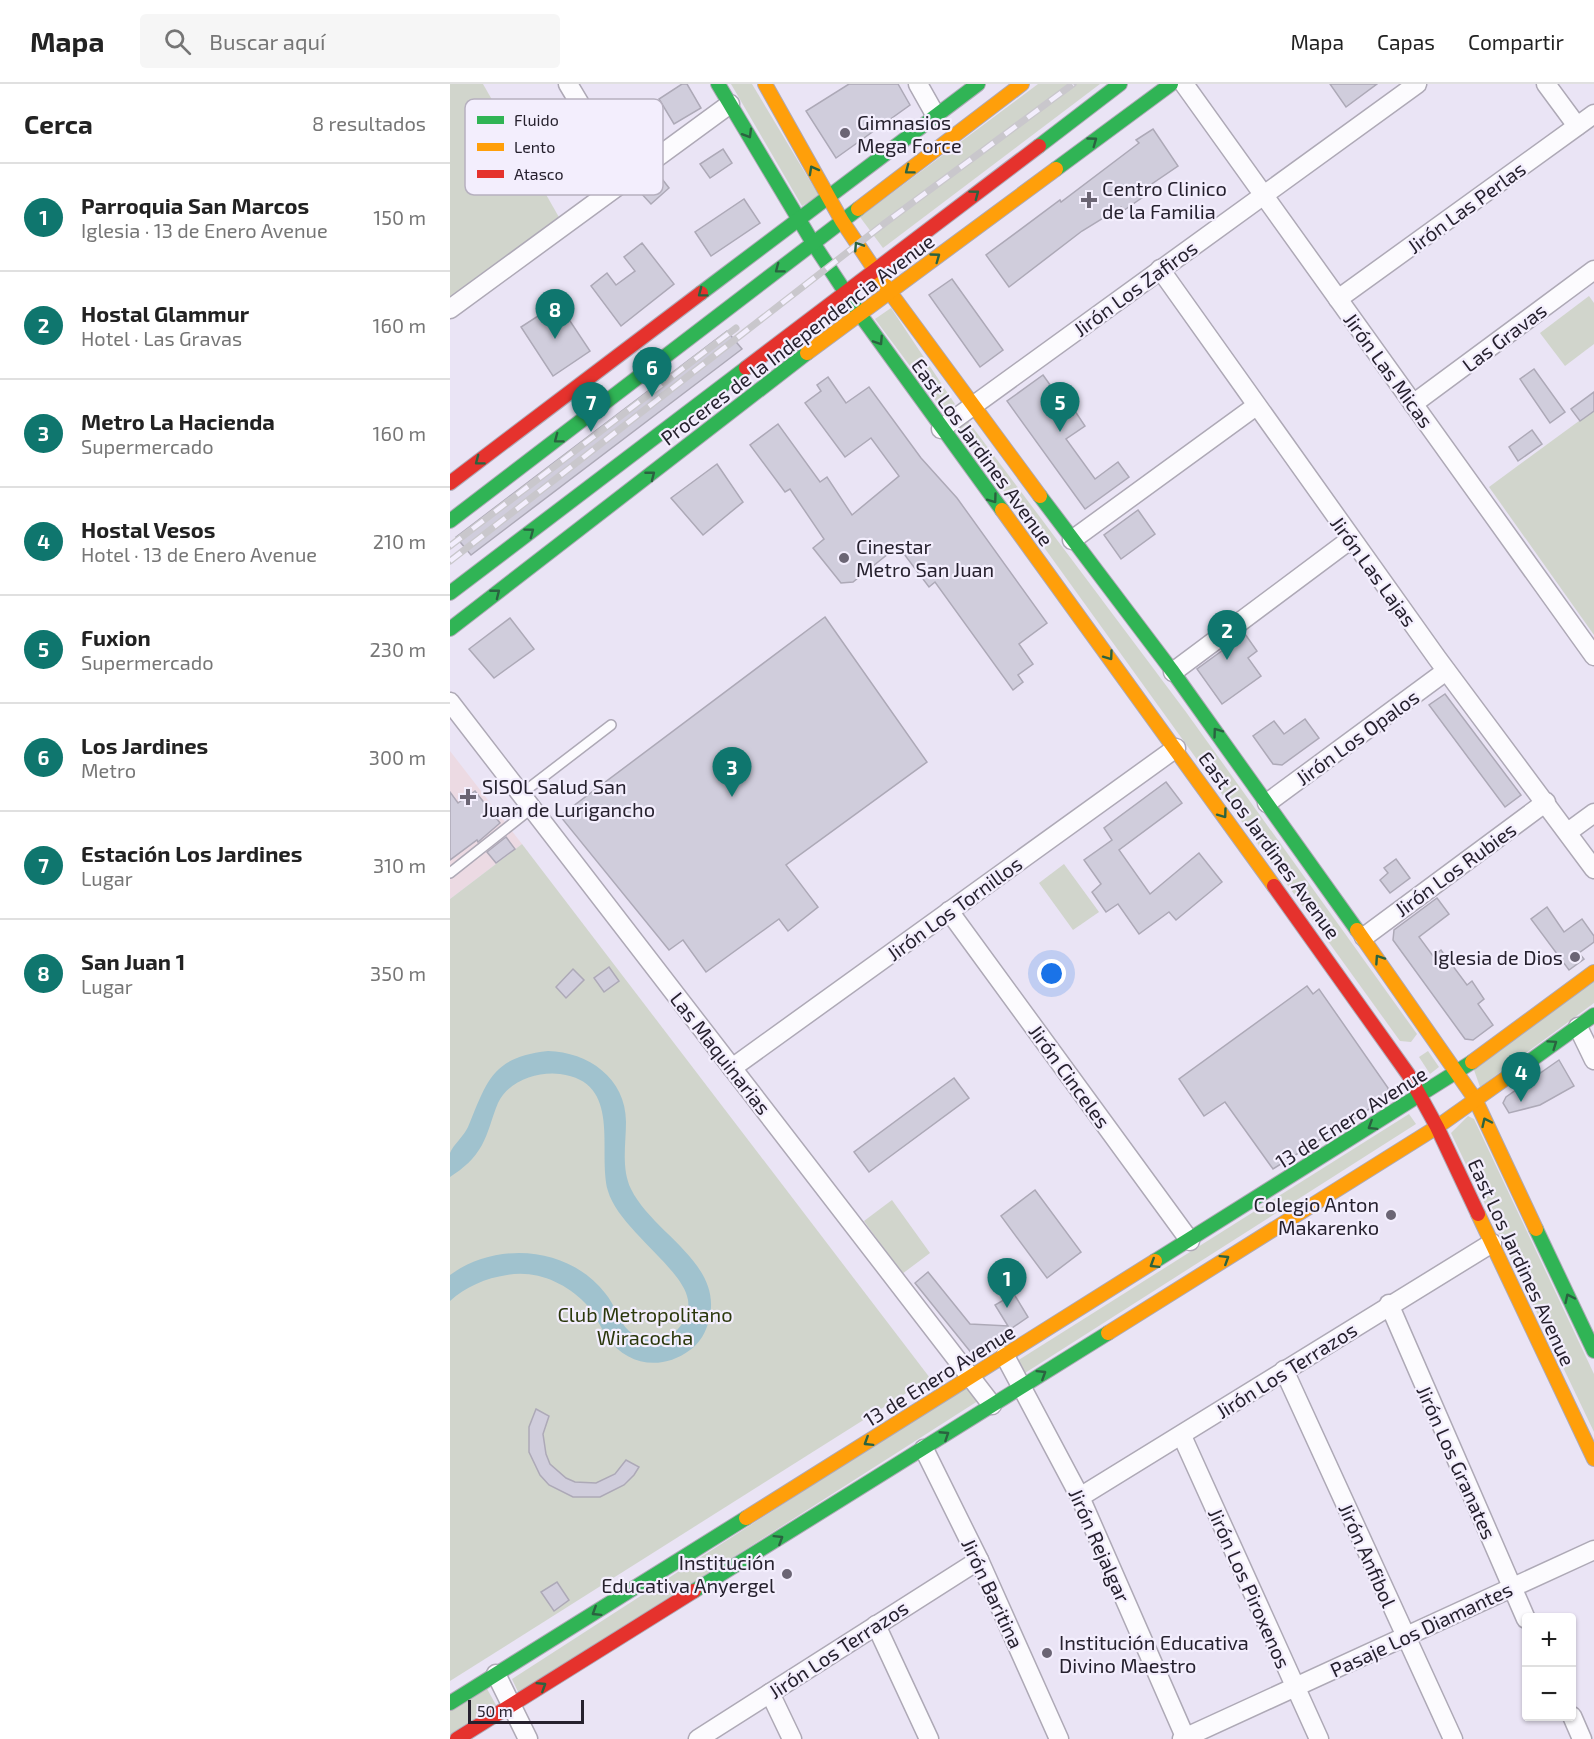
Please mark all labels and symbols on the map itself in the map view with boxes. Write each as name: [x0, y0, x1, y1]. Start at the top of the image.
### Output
legend: [465, 99, 663, 195]
text: Fluido: [514, 110, 559, 129]
place label: Gimnasios Mega Force: [857, 110, 962, 157]
marker: Gimnasios Mega Force: [838, 126, 852, 140]
one-way arrow: [740, 128, 752, 138]
text: Lento: [514, 137, 555, 156]
one-way arrow: [1086, 137, 1097, 148]
street label: Jirón Las Perlas: [1402, 156, 1530, 258]
one-way arrow: [904, 163, 915, 174]
text: Atasco: [514, 164, 564, 183]
one-way arrow: [809, 166, 820, 176]
place label: Centro Clinico de la Familia: [1102, 176, 1227, 223]
one-way arrow: [968, 191, 979, 202]
marker: Centro Clinico de la Familia: [1080, 191, 1098, 209]
street label: Proceres de la Independencia Avenue: [656, 228, 938, 450]
street label: Jirón Los Zafiros: [1069, 235, 1201, 341]
one-way arrow: [855, 241, 866, 252]
one-way arrow: [929, 253, 940, 264]
one-way arrow: [775, 262, 786, 273]
one-way arrow: [697, 286, 708, 297]
pin: 8: [536, 290, 574, 339]
street label: Las Gravas: [1457, 298, 1551, 376]
street label: Jirón Las Micas: [1339, 308, 1439, 432]
one-way arrow: [872, 334, 883, 345]
pin: 6: [632, 348, 672, 397]
street label: East Los Jardines Avenue: [907, 354, 1059, 550]
pin: 7: [572, 382, 610, 432]
pin: 5: [1040, 382, 1080, 432]
one-way arrow: [554, 432, 565, 443]
one-way arrow: [475, 454, 486, 465]
one-way arrow: [644, 471, 655, 482]
one-way arrow: [986, 493, 997, 504]
street label: Jirón Las Lajas: [1326, 511, 1422, 631]
one-way arrow: [524, 528, 535, 539]
place label: Cinestar Metro San Juan: [856, 534, 994, 581]
marker: Cinestar Metro San Juan: [837, 551, 851, 565]
one-way arrow: [490, 590, 501, 601]
pin: 2: [1208, 610, 1246, 660]
one-way arrow: [1101, 650, 1112, 661]
street label: Jirón Los Opalos: [1291, 684, 1423, 790]
one-way arrow: [1213, 728, 1224, 739]
street label: East Los Jardines Avenue: [1194, 747, 1346, 943]
pin: 3: [712, 748, 752, 797]
place label: SISOL Salud San Juan de Lurigancho: [482, 774, 655, 821]
marker: SISOL Salud San Juan de Lurigancho: [459, 788, 477, 806]
one-way arrow: [1216, 807, 1227, 818]
street label: Jirón Los Rubies: [1390, 817, 1520, 921]
street label: Jirón Los Tornillos: [882, 851, 1026, 965]
place label: Iglesia de Dios: [1433, 945, 1563, 969]
marker: Iglesia de Dios: [1568, 950, 1582, 964]
one-way arrow: [1375, 955, 1386, 966]
your location: [1037, 959, 1066, 988]
street label: Las Maquinarias: [666, 987, 776, 1119]
street label: Jirón Cinceles: [1024, 1020, 1116, 1132]
one-way arrow: [1547, 1040, 1558, 1051]
pin: 4: [1502, 1052, 1540, 1102]
street label: 13 de Enero Avenue: [1271, 1061, 1431, 1173]
one-way arrow: [1481, 1118, 1493, 1129]
one-way arrow: [1368, 1119, 1378, 1131]
street label: East Los Jardines Avenue: [1463, 1155, 1581, 1369]
place label: Colegio Anton Makarenko: [1253, 1192, 1379, 1239]
marker: Colegio Anton Makarenko: [1384, 1208, 1398, 1222]
one-way arrow: [1219, 1255, 1229, 1267]
one-way arrow: [1150, 1256, 1160, 1268]
pin: 1: [988, 1258, 1026, 1308]
one-way arrow: [1565, 1294, 1577, 1305]
park label: Club Metropolitano Wiracocha: [557, 1302, 733, 1349]
street label: Jirón Los Terrazos: [1211, 1317, 1361, 1423]
street label: 13 de Enero Avenue: [859, 1319, 1019, 1431]
one-way arrow: [1036, 1370, 1046, 1382]
street label: Jirón Los Granates: [1412, 1381, 1502, 1543]
one-way arrow: [938, 1432, 949, 1443]
one-way arrow: [864, 1434, 874, 1446]
street label: Jirón Rejalgar: [1064, 1484, 1136, 1606]
street label: Jirón Anfibol: [1334, 1499, 1402, 1611]
street label: Jirón Los Piroxenos: [1204, 1504, 1296, 1672]
one-way arrow: [773, 1534, 783, 1546]
street label: Jirón Baritina: [957, 1534, 1029, 1652]
place label: Institución Educativa Anyergel: [601, 1550, 775, 1597]
marker: Institución Educativa Anyergel: [780, 1567, 794, 1581]
street label: Pasaje Los Diamantes: [1326, 1576, 1516, 1682]
street label: Jirón Los Terrazos: [764, 1595, 912, 1703]
one-way arrow: [592, 1604, 602, 1616]
place label: Institución Educativa Divino Maestro: [1059, 1630, 1249, 1677]
marker: Institución Educativa Divino Maestro: [1040, 1646, 1054, 1660]
one-way arrow: [536, 1681, 546, 1693]
scale bar: [468, 1697, 584, 1724]

